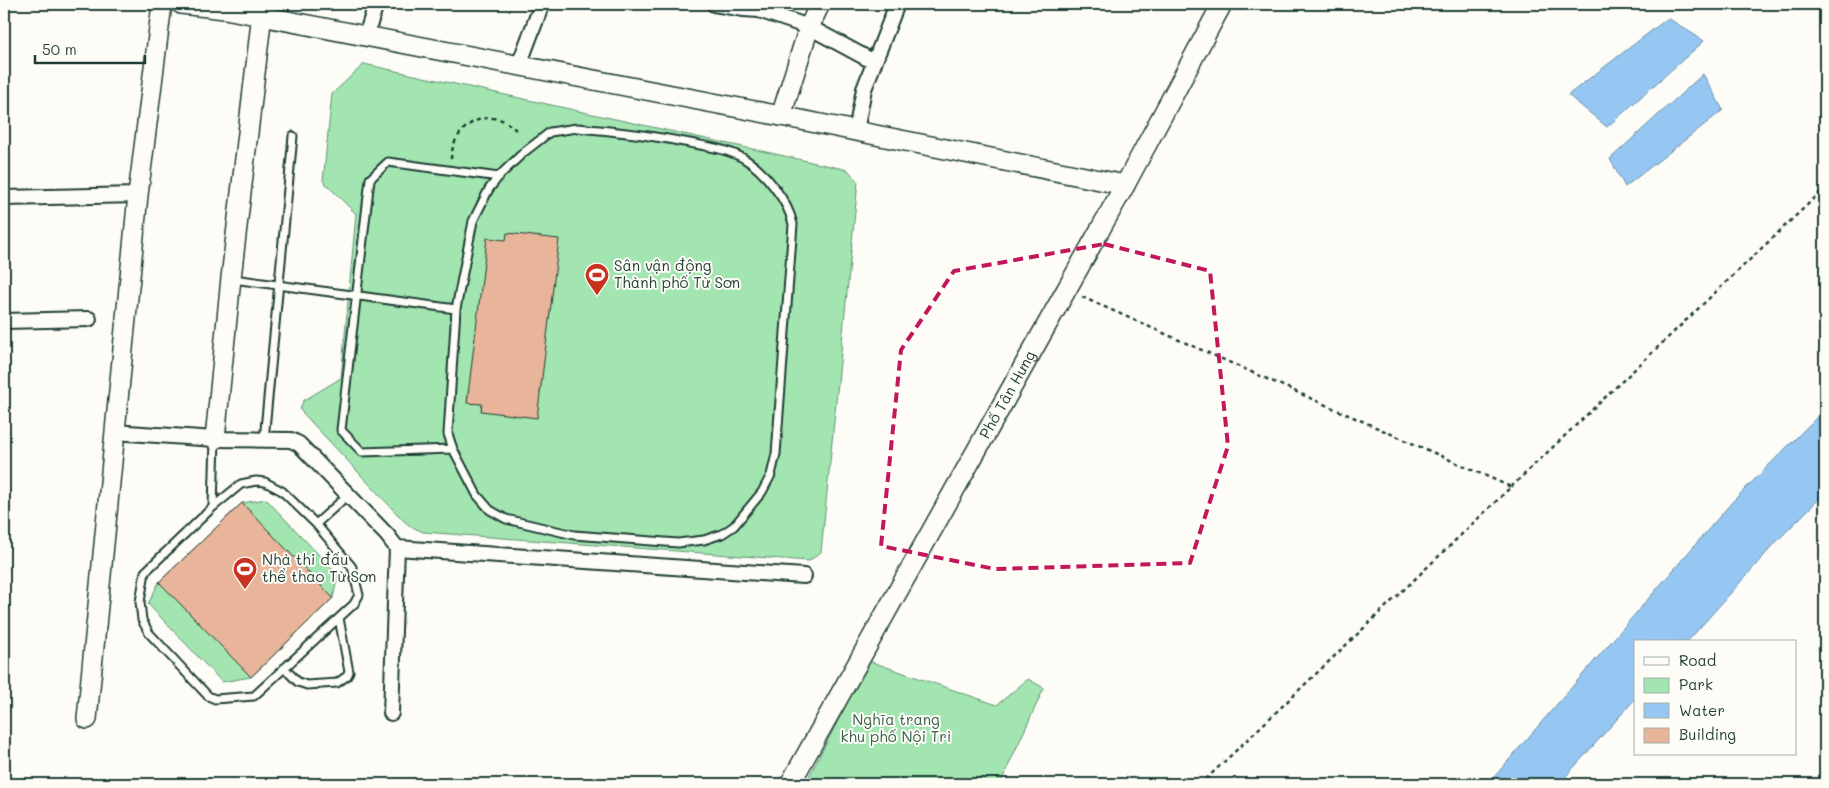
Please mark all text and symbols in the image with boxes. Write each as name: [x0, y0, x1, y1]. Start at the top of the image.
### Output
scale bar: [35, 32, 145, 64]
text: 50 m: [42, 39, 77, 59]
place label: Sân vận động Thành phố Từ Sơn: [614, 255, 740, 292]
sports icon: Sân vận động Thành phố Từ Sơn: [584, 262, 610, 296]
street label: Phố Tân Hưng: [974, 346, 1040, 442]
place label: Nhà thi đấu thể thao Từ Sơn: [262, 549, 376, 586]
sports icon: Nhà thi đấu thể thao Từ Sơn: [232, 556, 258, 590]
legend: [1634, 640, 1796, 756]
text: Road: [1679, 650, 1716, 670]
text: Park: [1679, 674, 1713, 694]
text: Water: [1679, 700, 1725, 720]
park label: Nghĩa trang khu phố Nội Trì: [841, 709, 951, 746]
text: Building: [1679, 724, 1736, 744]

